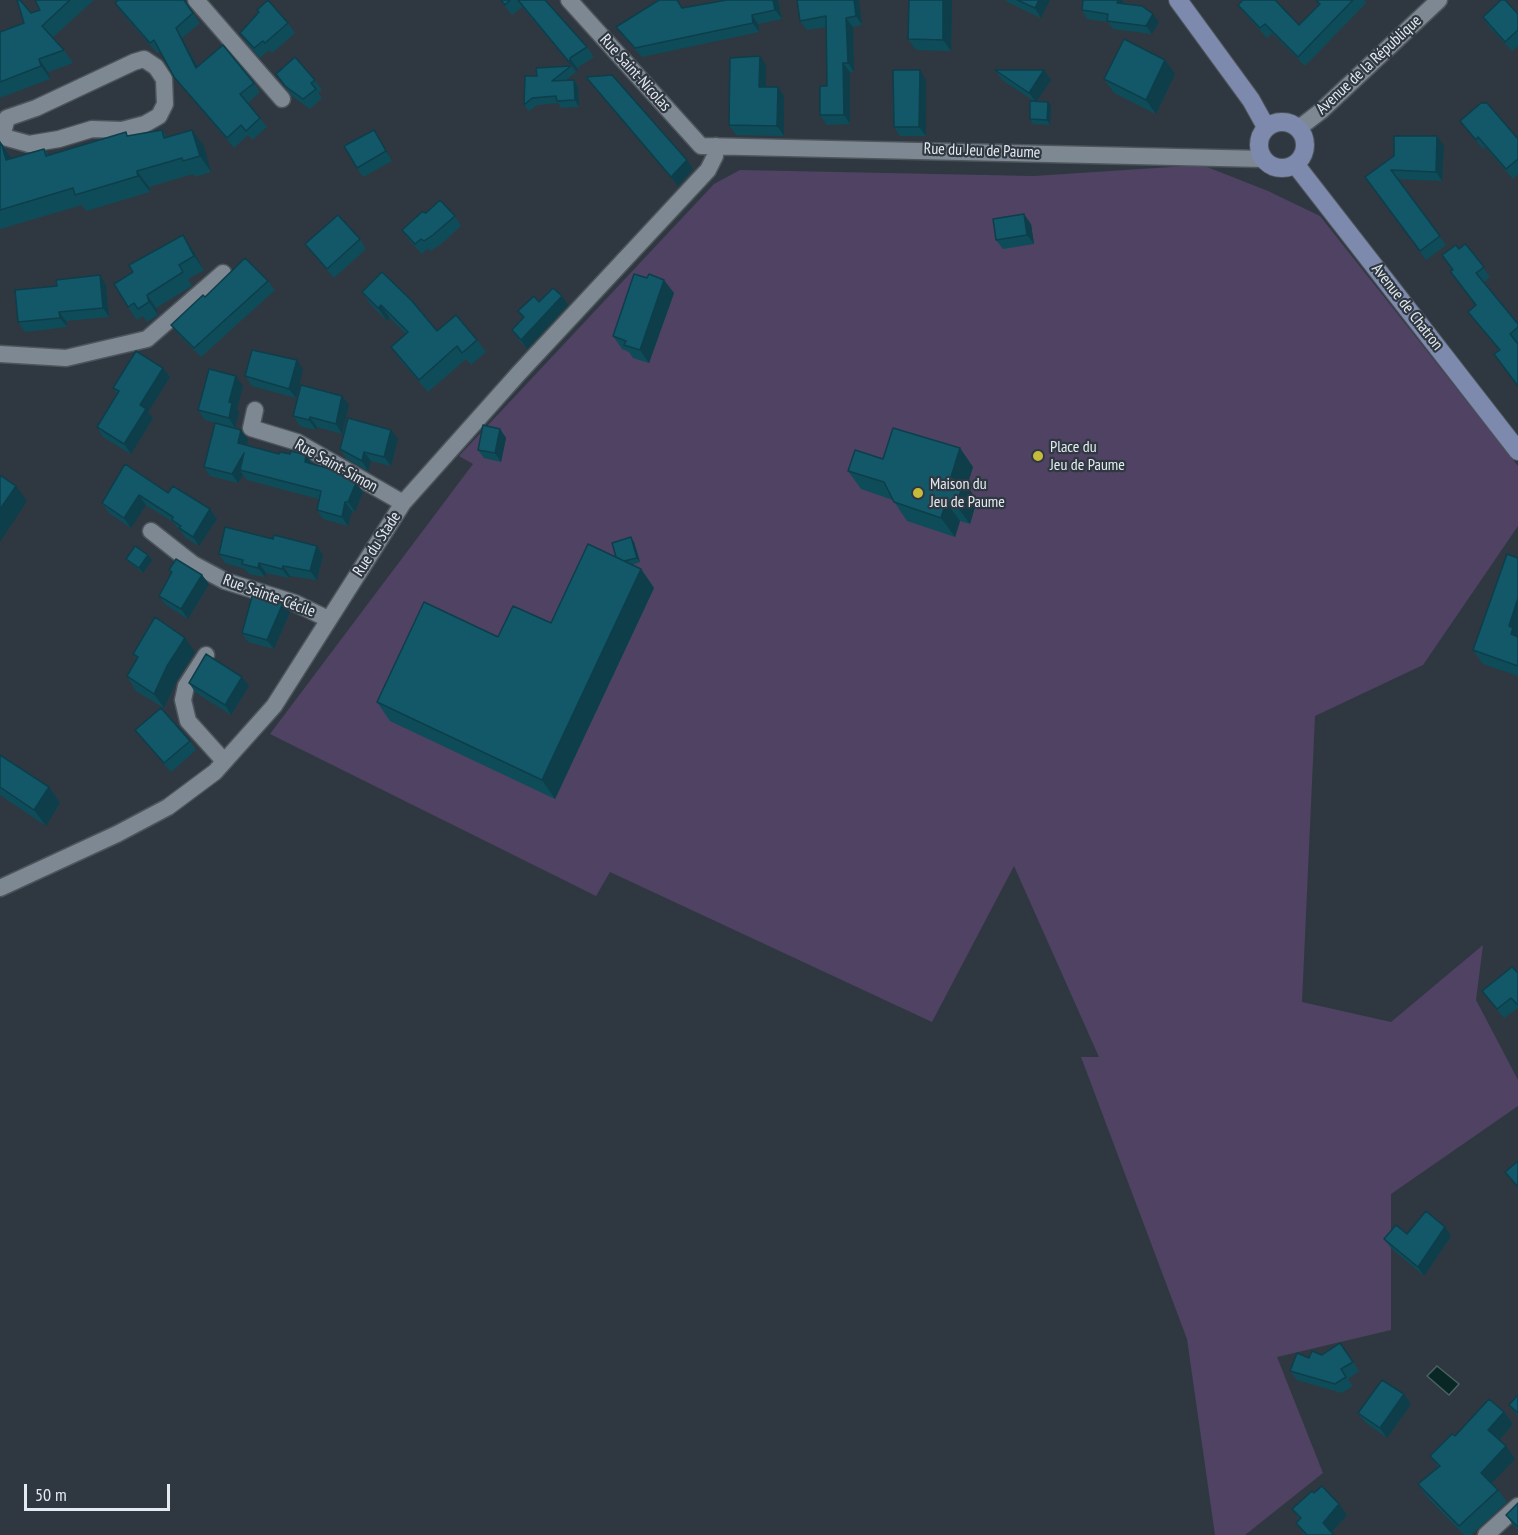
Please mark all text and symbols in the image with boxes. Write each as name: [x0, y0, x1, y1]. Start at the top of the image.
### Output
street label: Avenue de la République: [1313, 11, 1425, 119]
street label: Rue Saint-Nicolas: [595, 31, 675, 115]
street label: Rue du Jeu de Paume: [923, 139, 1041, 163]
street label: Avenue de Chatron: [1367, 260, 1447, 354]
street label: Rue Saint-Simon: [291, 435, 381, 497]
place label: Place du Jeu de Paume: [1050, 437, 1125, 475]
marker: Place du Jeu de Paume: [1031, 449, 1045, 463]
place label: Maison du Jeu de Paume: [930, 474, 1005, 512]
marker: Maison du Jeu de Paume: [911, 486, 925, 500]
street label: Rue du Stade: [349, 508, 405, 580]
street label: Rue Sainte-Cécile: [220, 570, 318, 622]
scale bar: [27, 1472, 172, 1510]
text: 50 m: [35, 1483, 67, 1506]

